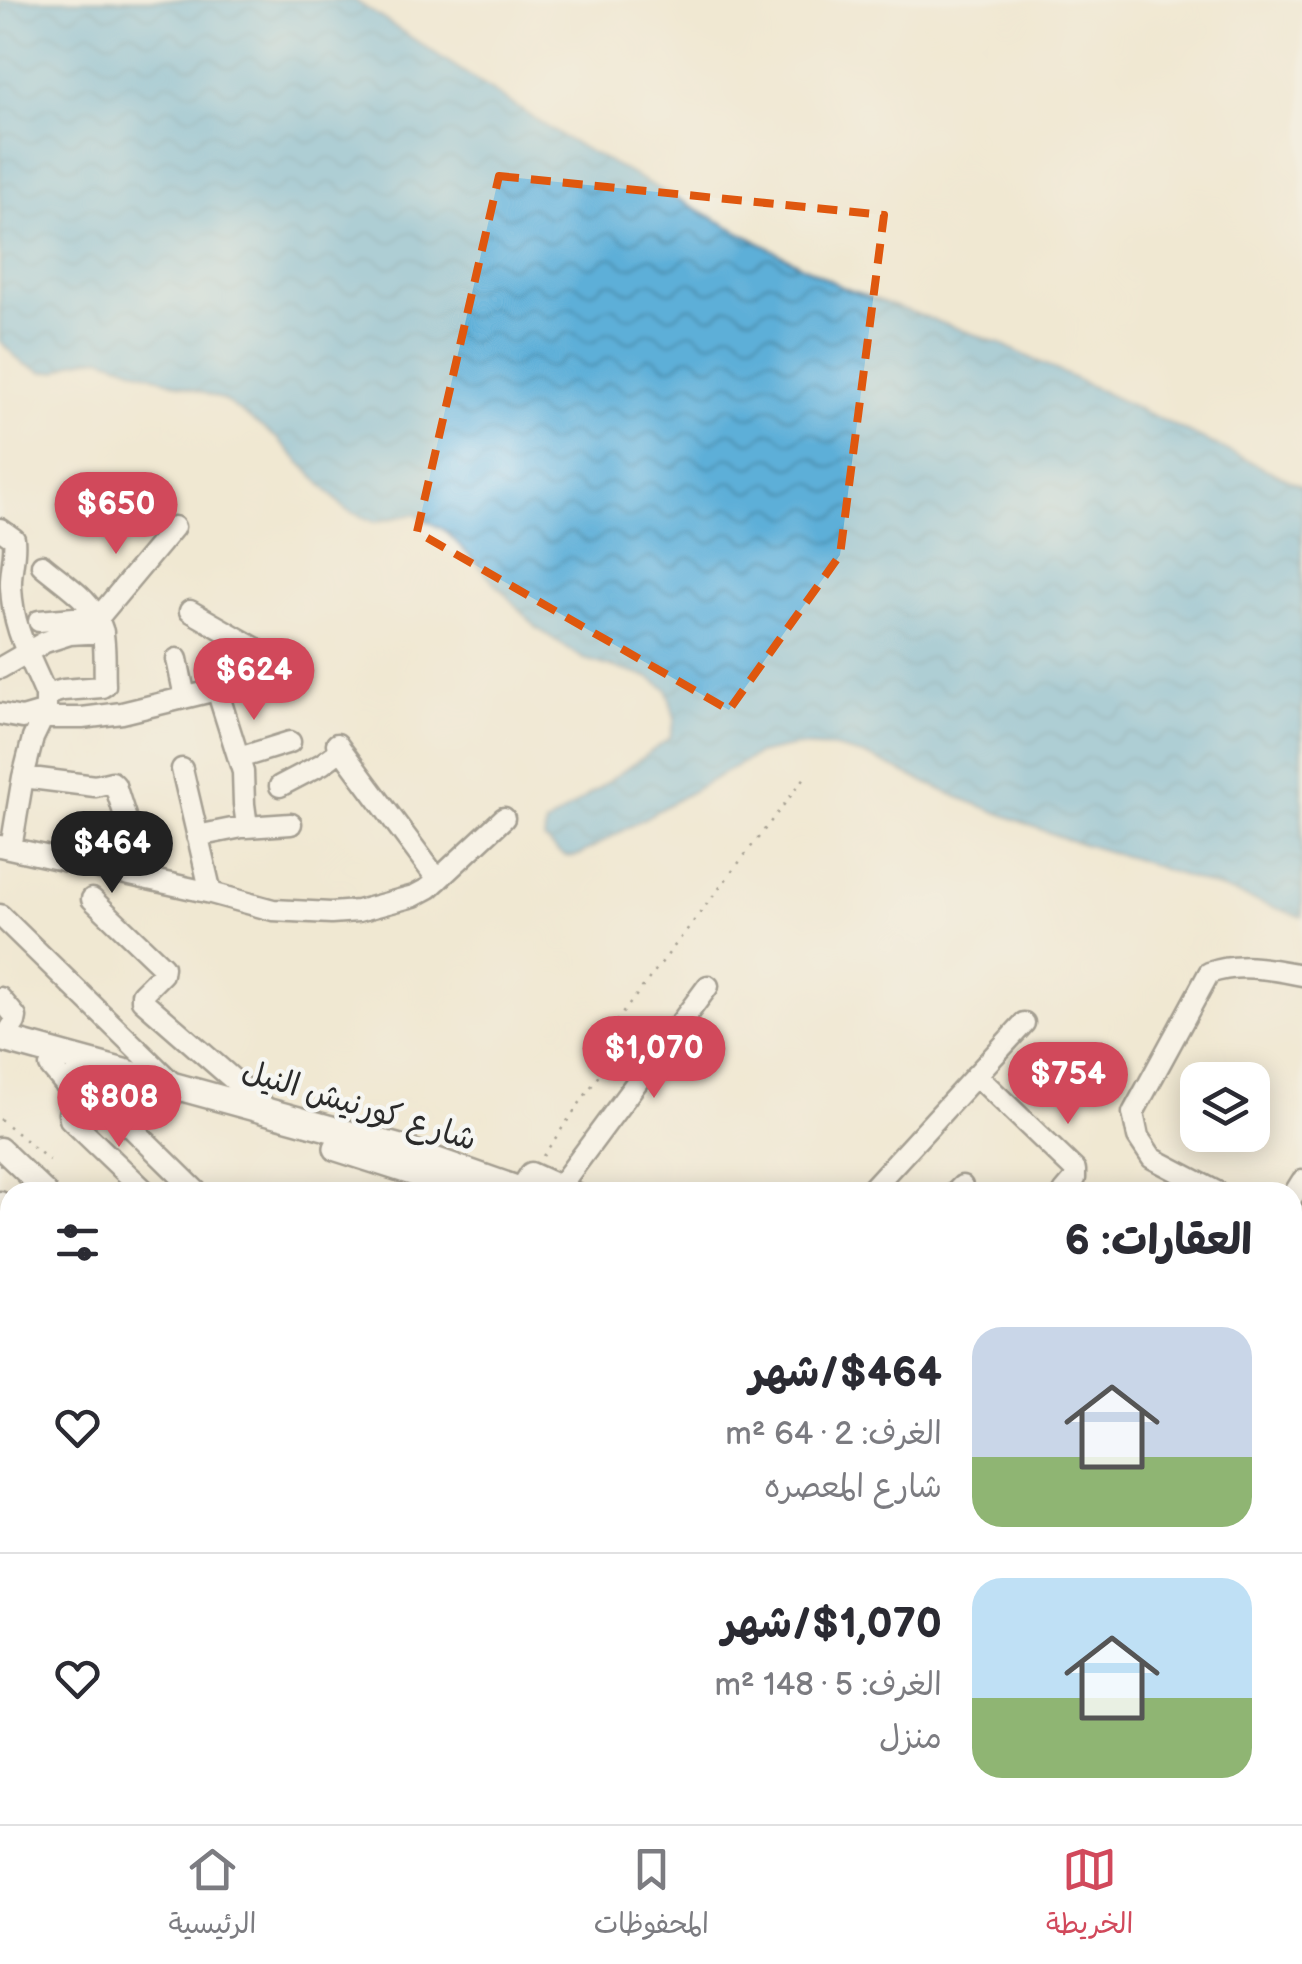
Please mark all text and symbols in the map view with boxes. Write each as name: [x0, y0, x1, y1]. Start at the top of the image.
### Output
pin: $650: [57, 472, 175, 557]
text: $650: [77, 485, 155, 524]
pin: $624: [195, 638, 313, 723]
text: $624: [215, 651, 293, 690]
pin: $464: [53, 811, 171, 896]
text: $464: [73, 824, 151, 863]
pin: $1,070: [573, 1016, 735, 1101]
text: $1,070: [604, 1029, 704, 1068]
pin: $754: [1009, 1042, 1127, 1127]
street label: شارع كورنيش النيل: [237, 1052, 481, 1162]
text: $754: [1030, 1055, 1106, 1094]
map controls: [1180, 1062, 1270, 1152]
button: layers: [1180, 1062, 1270, 1152]
pin: $808: [60, 1065, 178, 1150]
text: $808: [79, 1078, 159, 1117]
icon: filters: [50, 1215, 105, 1270]
text: العقارات: 6: [1064, 1216, 1252, 1267]
text: $464/شهر: [750, 1348, 942, 1399]
icon: home: [1052, 1367, 1172, 1487]
icon: heart: [50, 1400, 105, 1455]
text: الغرف: 2 · 64 m²: [725, 1415, 942, 1454]
text: شارع المعصره: [764, 1468, 942, 1507]
text: $1,070/شهر: [722, 1599, 942, 1650]
icon: home: [1052, 1618, 1172, 1738]
icon: heart: [50, 1651, 105, 1706]
text: الغرف: 5 · 148 m²: [714, 1666, 942, 1705]
text: منزل: [879, 1719, 942, 1758]
tab: الرئيسية: [169, 1842, 257, 1948]
tab: المحفوظات: [594, 1842, 709, 1948]
tab: الخريطة: [1046, 1842, 1133, 1948]

